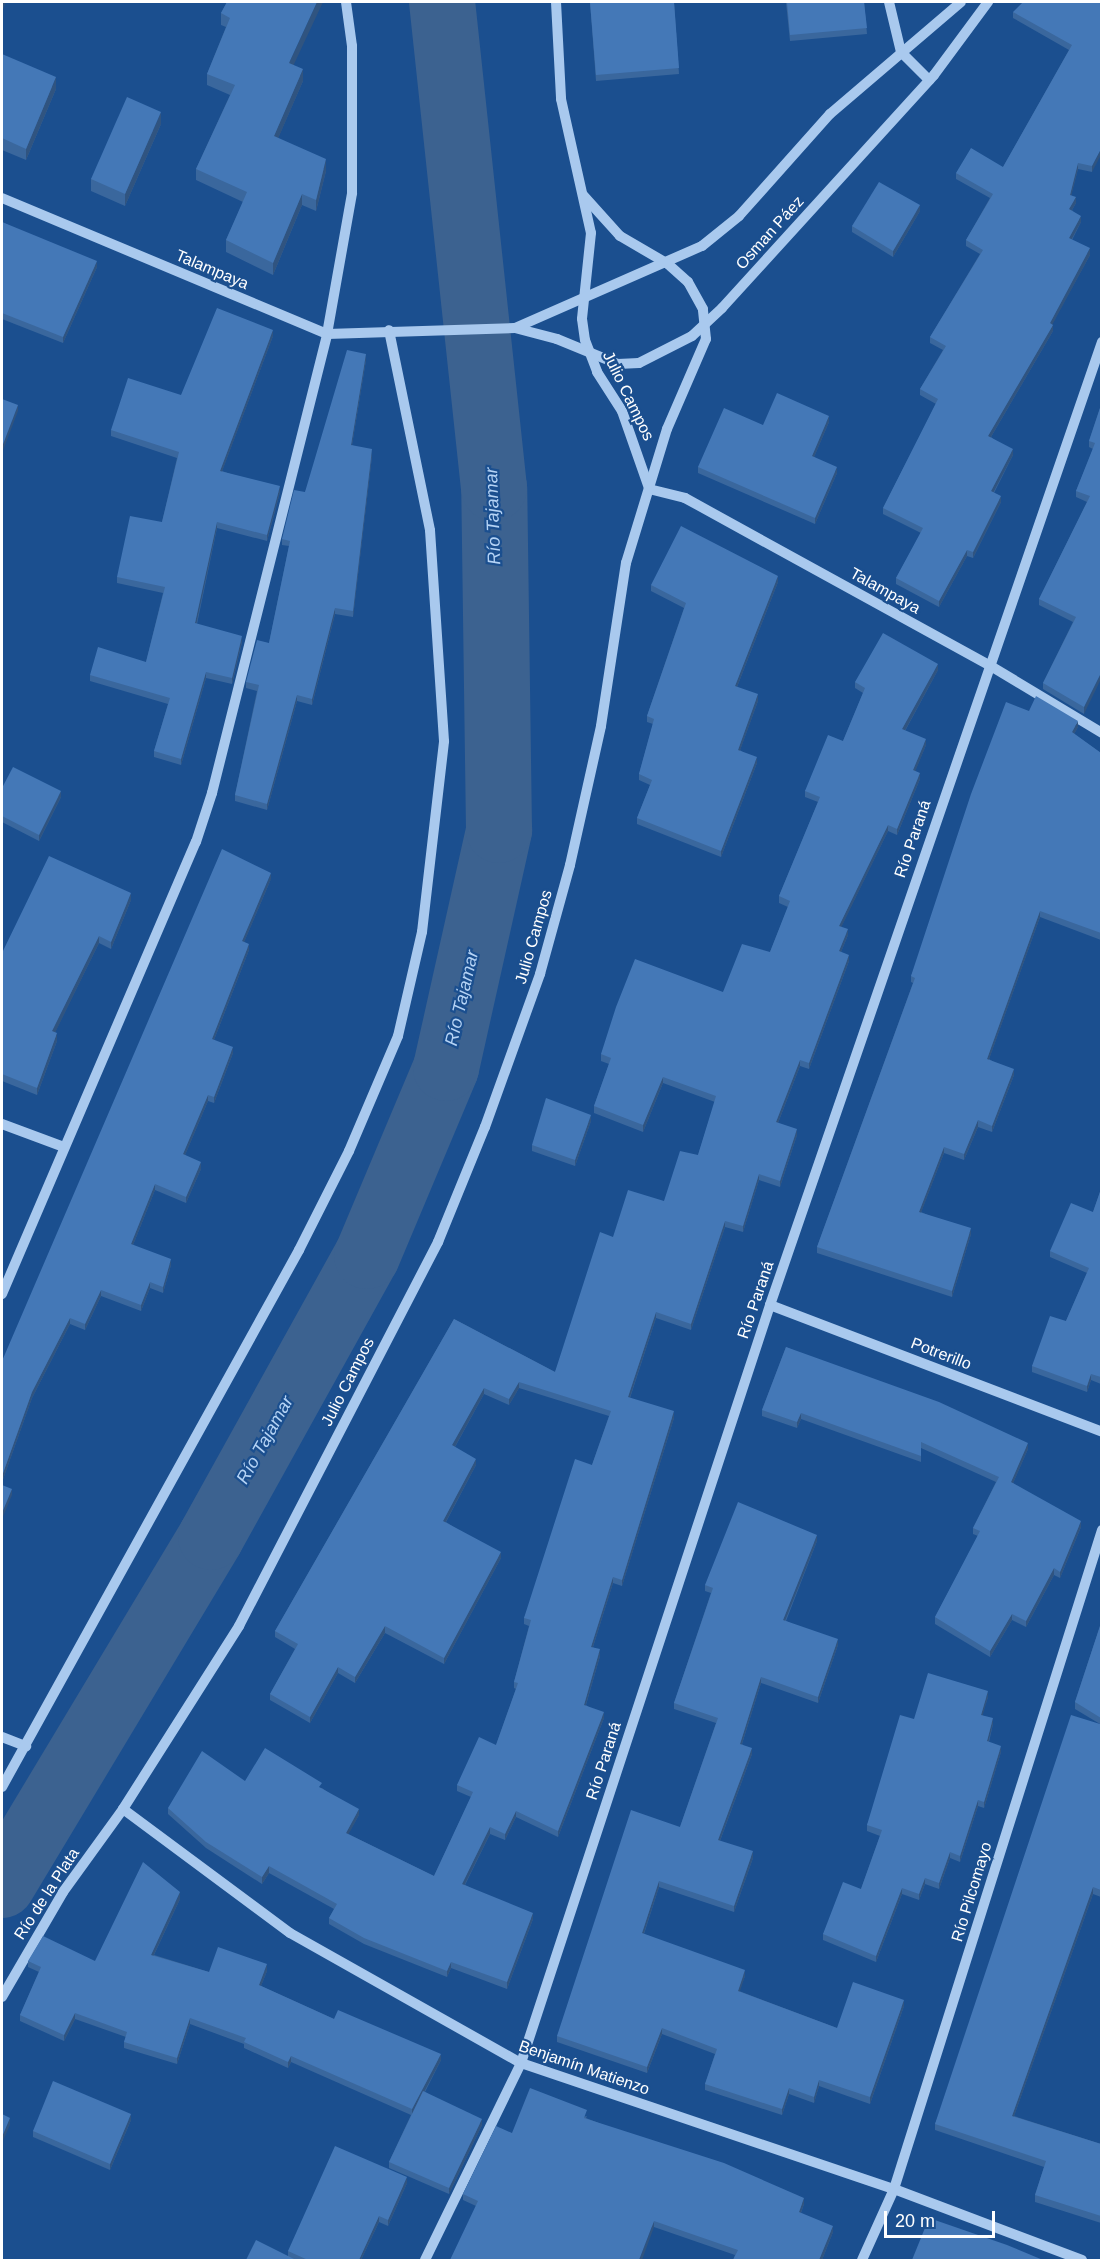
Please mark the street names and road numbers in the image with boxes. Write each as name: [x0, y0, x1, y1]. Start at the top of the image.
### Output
street label: Osman Páez: [732, 192, 808, 274]
street label: Talampaya: [173, 246, 251, 294]
street label: Julio Campos: [598, 348, 658, 444]
street label: Talampaya: [847, 564, 923, 618]
street label: Río Paraná: [891, 798, 935, 880]
street label: Julio Campos: [511, 888, 557, 986]
street label: Río Paraná: [734, 1259, 778, 1341]
street label: Julio Campos: [317, 1334, 379, 1430]
street label: Potrerillo: [908, 1334, 974, 1374]
street label: Río Paraná: [582, 1720, 626, 1802]
street label: Río Pilcomayo: [948, 1840, 996, 1944]
street label: Río de la Plata: [10, 1845, 84, 1943]
street label: Benjamín Matienzo: [516, 2037, 652, 2099]

